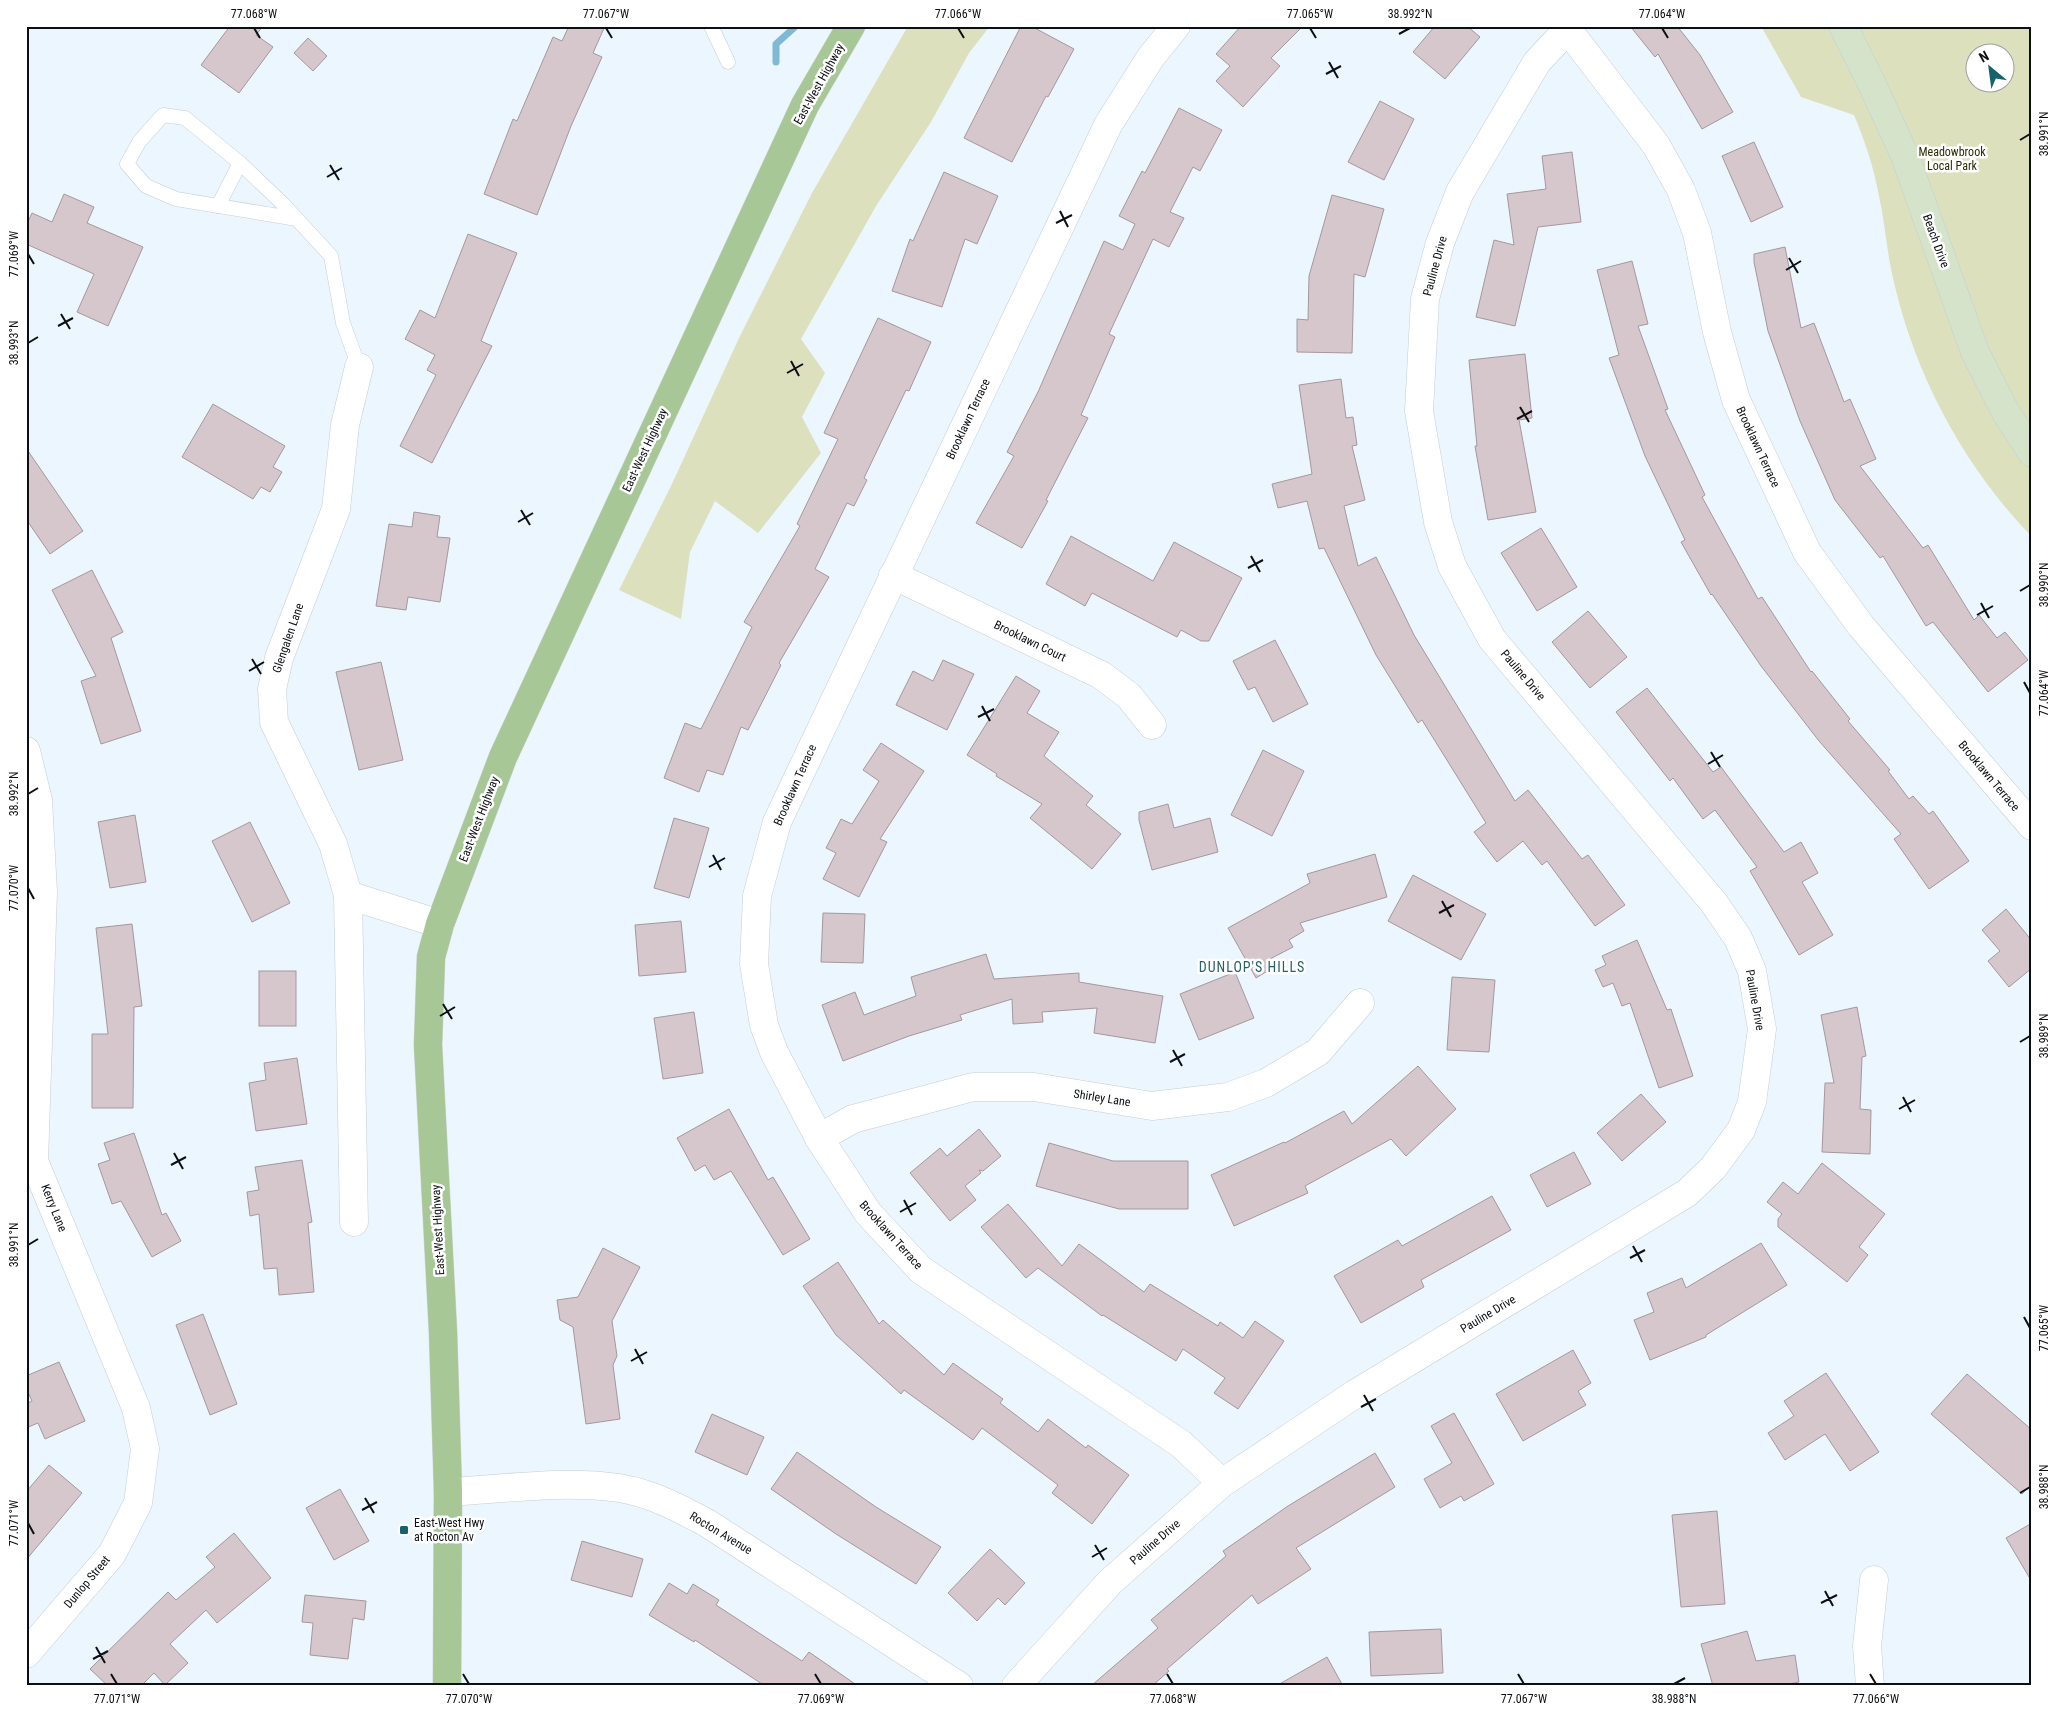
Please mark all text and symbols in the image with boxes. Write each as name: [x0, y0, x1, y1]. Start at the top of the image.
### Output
text: 77.068°W: [231, 7, 277, 21]
text: 77.067°W: [583, 7, 629, 21]
text: 77.066°W: [935, 7, 981, 21]
text: 77.065°W: [1287, 7, 1333, 21]
text: 38.992°N: [1388, 7, 1432, 21]
text: 77.064°W: [1639, 7, 1685, 21]
street label: East-West Highway: [791, 41, 847, 127]
north arrow: [1966, 42, 2016, 92]
text: N: [1976, 48, 1991, 66]
text: 38.991°N: [2037, 112, 2051, 156]
park label: Meadowbrook Local Park: [1918, 145, 1986, 173]
street label: Beach Drive: [1920, 212, 1952, 270]
text: 77.069°W: [7, 231, 21, 277]
street label: Pauline Drive: [1420, 234, 1450, 298]
text: 38.993°N: [7, 321, 21, 365]
street label: Brooklawn Terrace: [943, 376, 993, 462]
street label: Brooklawn Terrace: [1733, 404, 1783, 490]
street label: East-West Highway: [620, 406, 670, 494]
text: 38.990°N: [2037, 563, 2051, 607]
street label: Glengalen Lane: [270, 601, 307, 675]
street label: Brooklawn Court: [992, 617, 1069, 665]
street label: Pauline Drive: [1498, 647, 1548, 703]
text: 77.064°W: [2037, 670, 2051, 716]
street label: Brooklawn Terrace: [1956, 738, 2023, 814]
street label: Brooklawn Terrace: [771, 742, 819, 828]
text: 38.992°N: [7, 772, 21, 816]
street label: East-West Highway: [456, 774, 502, 864]
text: 77.070°W: [7, 865, 21, 911]
district label: DUNLOP'S HILLS: [1199, 959, 1305, 975]
street label: Pauline Drive: [1743, 968, 1767, 1032]
text: 38.989°N: [2037, 1014, 2051, 1058]
street label: Shirley Lane: [1073, 1087, 1132, 1109]
street label: Kerry Lane: [38, 1182, 70, 1234]
street label: East-West Highway: [429, 1184, 447, 1276]
street label: Brooklawn Terrace: [857, 1198, 926, 1272]
text: 38.991°N: [7, 1223, 21, 1267]
street label: Pauline Drive: [1458, 1292, 1518, 1336]
text: 77.065°W: [2037, 1305, 2051, 1351]
text: 38.988°N: [2037, 1465, 2051, 1509]
text: 77.071°W: [7, 1500, 21, 1546]
street label: Rocton Avenue: [687, 1509, 755, 1557]
place label: East-West Hwy at Rocton Av: [414, 1516, 484, 1544]
street label: Pauline Drive: [1127, 1516, 1183, 1568]
marker: East-West Hwy at Rocton Av: [398, 1524, 410, 1536]
street label: Dunlop Street: [61, 1553, 113, 1611]
text: 77.071°W: [94, 1692, 140, 1706]
text: 77.070°W: [446, 1692, 492, 1706]
text: 77.069°W: [798, 1692, 844, 1706]
text: 77.068°W: [1150, 1692, 1196, 1706]
text: 77.067°W: [1501, 1692, 1547, 1706]
text: 38.988°N: [1652, 1692, 1696, 1706]
text: 77.066°W: [1853, 1692, 1899, 1706]

